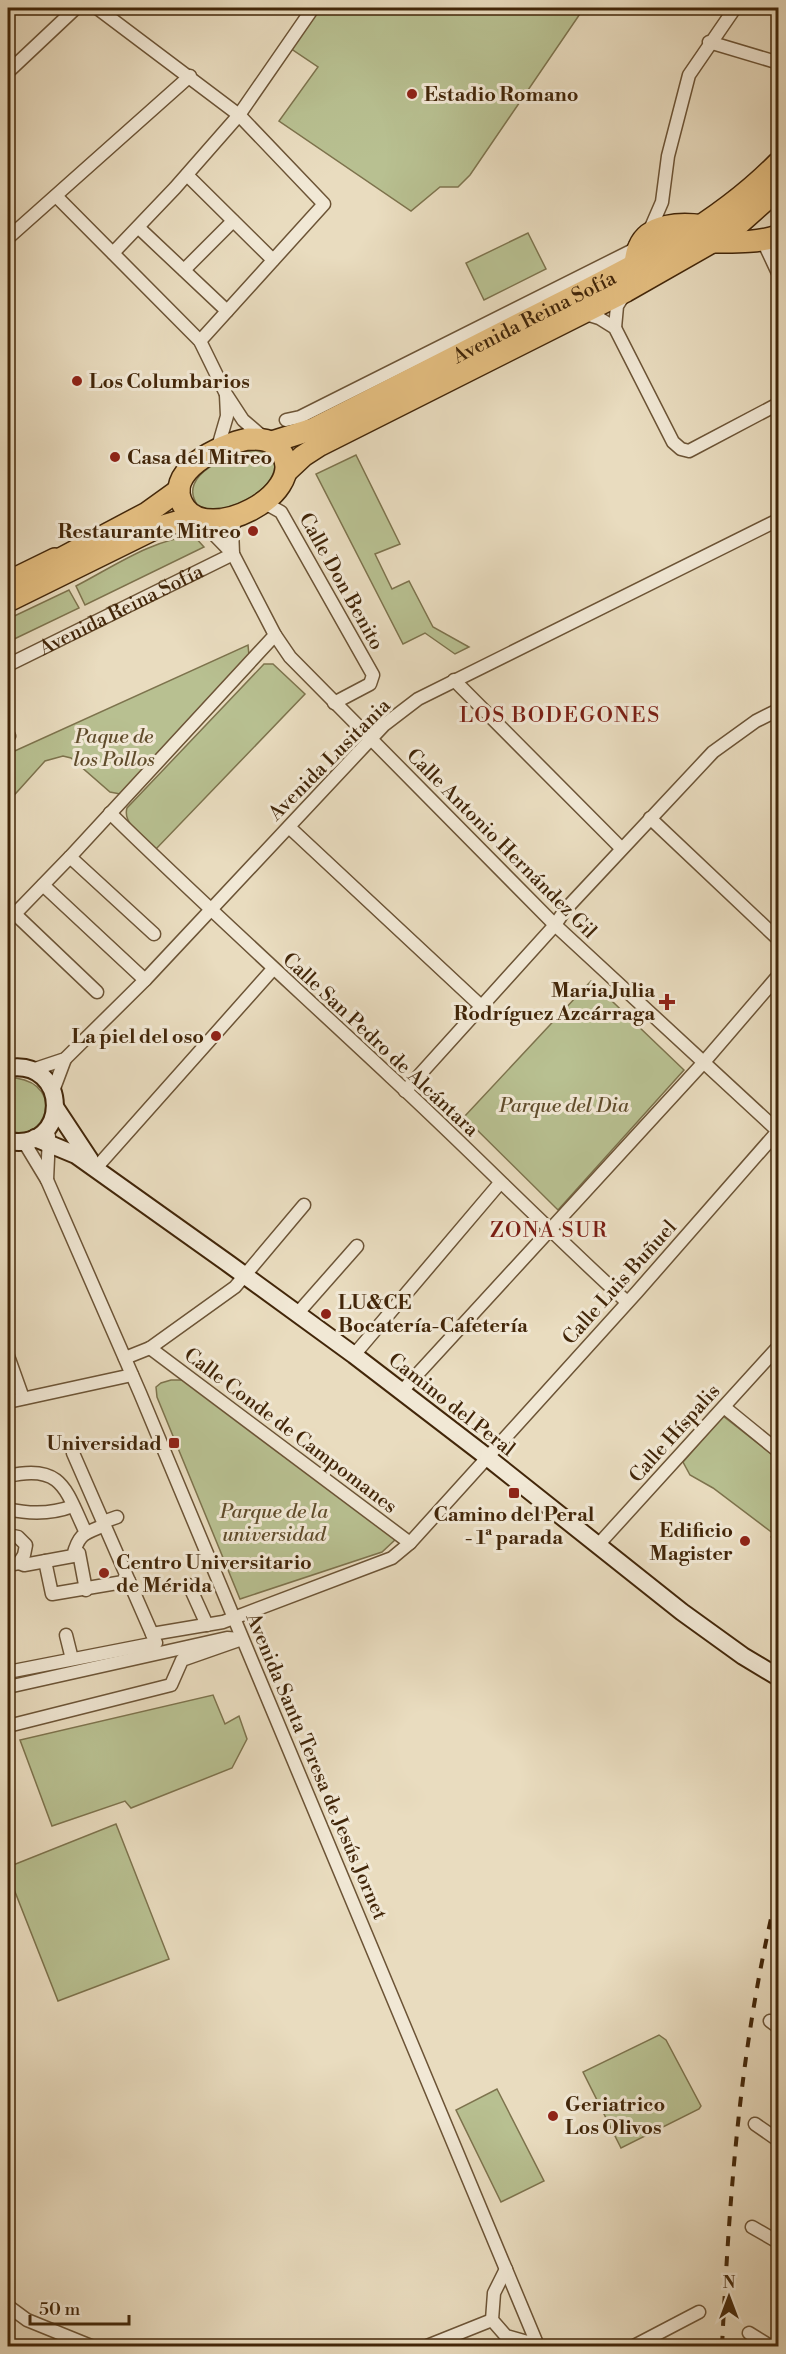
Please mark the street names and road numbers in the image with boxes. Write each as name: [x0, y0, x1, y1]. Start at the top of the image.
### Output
street label: Avenida Reina Sofía: [448, 266, 622, 370]
street label: Calle Don Benito: [293, 509, 389, 655]
street label: Avenida Reina Sofía: [34, 559, 209, 662]
street label: Avenida Lusitania: [263, 693, 397, 827]
street label: Calle Antonio Hernández Gil: [401, 744, 601, 945]
street label: Calle San Pedro de Alcántara: [277, 948, 484, 1143]
street label: Calle Luis Buñuel: [558, 1216, 683, 1350]
street label: Calle Conde de Campomanes: [179, 1343, 402, 1520]
street label: Camino del Peral: [383, 1348, 519, 1462]
street label: Calle Híspalis: [624, 1379, 726, 1489]
street label: Avenida Santa Teresa de Jesús Jornet: [239, 1608, 392, 1924]

